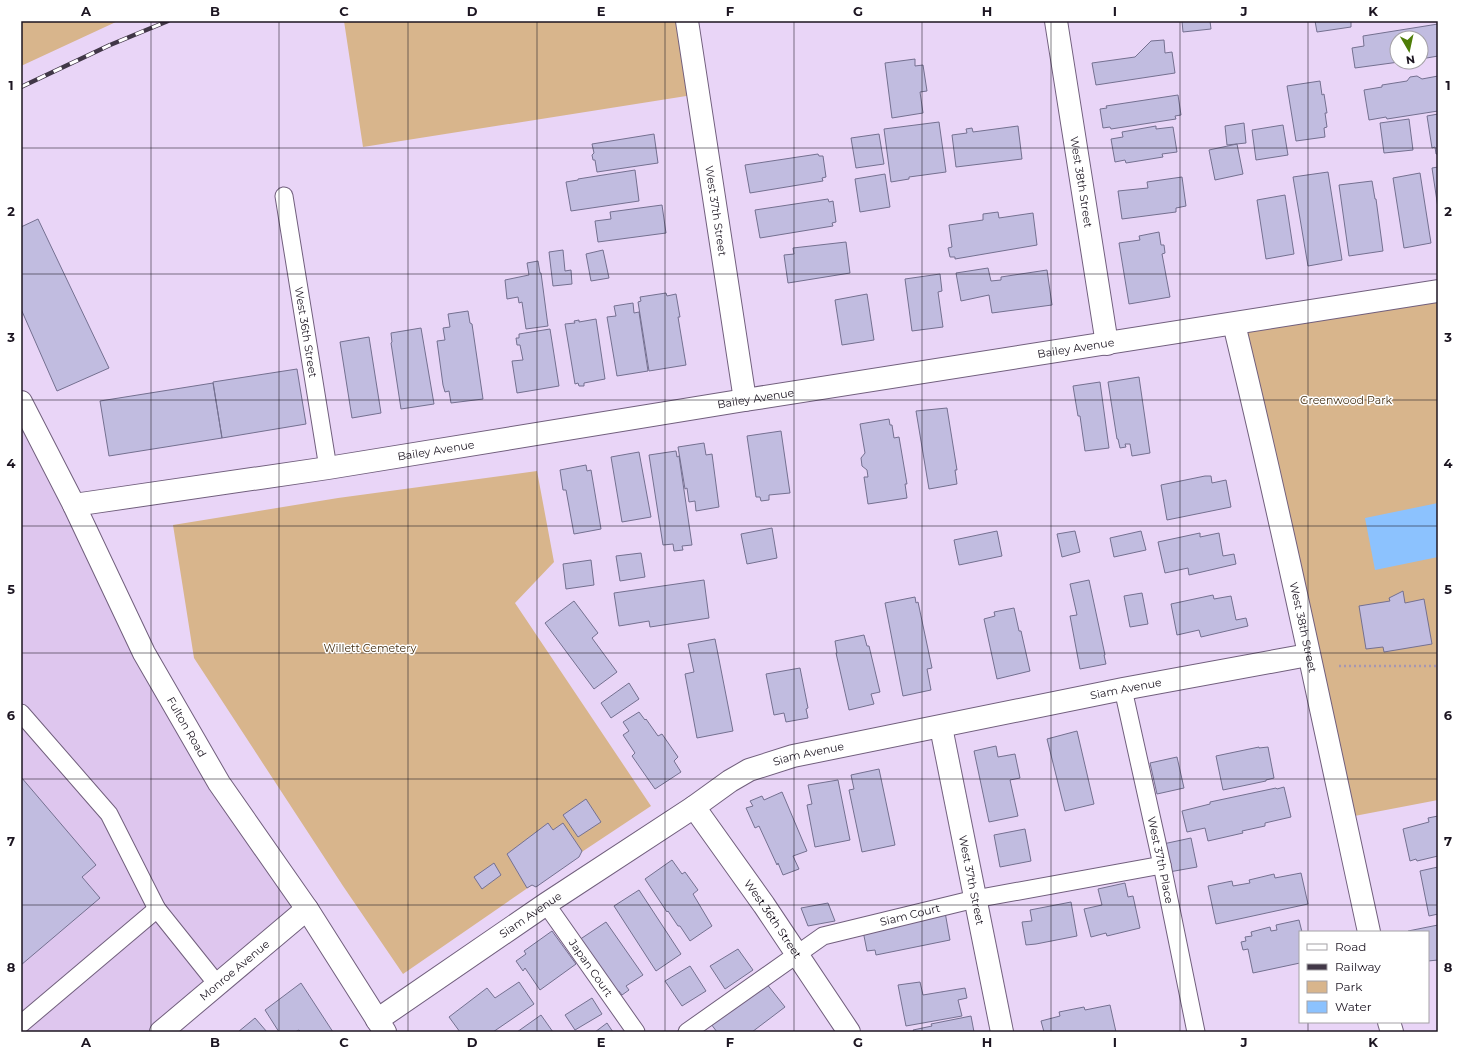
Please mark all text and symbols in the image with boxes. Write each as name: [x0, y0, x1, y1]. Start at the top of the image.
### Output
text: A: [80, 3, 92, 19]
text: B: [210, 3, 220, 19]
text: C: [339, 3, 349, 19]
text: D: [467, 3, 478, 19]
text: E: [597, 3, 606, 19]
text: F: [726, 3, 734, 19]
text: G: [853, 3, 863, 19]
text: H: [982, 3, 992, 19]
text: I: [1113, 3, 1117, 19]
text: J: [1239, 3, 1248, 19]
text: K: [1368, 3, 1378, 19]
north arrow: [1389, 30, 1429, 70]
text: N: [1405, 52, 1416, 67]
text: 1: [8, 77, 14, 93]
text: 1: [1445, 77, 1451, 93]
street label: West 38th Street: [1067, 135, 1096, 229]
street label: West 37th Street: [702, 165, 730, 258]
text: 2: [7, 203, 15, 219]
text: 2: [1444, 203, 1452, 219]
street label: West 36th Street: [292, 286, 320, 379]
text: 3: [6, 329, 15, 345]
text: 3: [1443, 329, 1452, 345]
street label: Bailey Avenue: [1036, 335, 1116, 361]
street label: Bailey Avenue: [716, 385, 796, 411]
park label: Greenwood Park: [1300, 393, 1392, 407]
street label: Bailey Avenue: [396, 437, 476, 464]
text: 4: [7, 455, 16, 471]
text: 4: [1444, 455, 1453, 471]
text: 5: [7, 581, 15, 597]
street label: West 38th Street: [1287, 581, 1320, 674]
text: 5: [1444, 581, 1452, 597]
park label: Willett Cemetery: [324, 641, 416, 655]
street label: Siam Avenue: [1089, 675, 1163, 703]
street label: Fulton Road: [164, 694, 210, 760]
text: 6: [7, 707, 16, 723]
text: 6: [1444, 707, 1453, 723]
street label: Siam Avenue: [771, 739, 845, 769]
street label: West 37th Place: [1144, 815, 1177, 905]
text: 7: [7, 833, 15, 849]
text: 7: [1444, 833, 1452, 849]
street label: West 37th Street: [956, 834, 988, 927]
street label: West 36th Street: [741, 877, 805, 961]
street label: Siam Avenue: [497, 889, 565, 941]
street label: Siam Court: [878, 901, 942, 929]
legend: [1299, 931, 1429, 1023]
street label: Japan Court: [565, 935, 616, 1000]
street label: Monroe Avenue: [197, 936, 273, 1004]
text: Road: [1335, 939, 1366, 954]
text: 8: [7, 959, 16, 975]
text: Railway: [1335, 959, 1381, 974]
text: 8: [1444, 959, 1453, 975]
text: Park: [1335, 979, 1363, 994]
text: Water: [1335, 999, 1372, 1014]
text: A: [80, 1034, 92, 1050]
text: B: [210, 1034, 220, 1050]
text: C: [339, 1034, 349, 1050]
text: D: [467, 1034, 478, 1050]
text: E: [597, 1034, 606, 1050]
text: F: [726, 1034, 734, 1050]
text: G: [853, 1034, 863, 1050]
text: H: [982, 1034, 992, 1050]
text: I: [1113, 1034, 1117, 1050]
text: J: [1239, 1034, 1248, 1050]
text: K: [1368, 1034, 1378, 1050]

